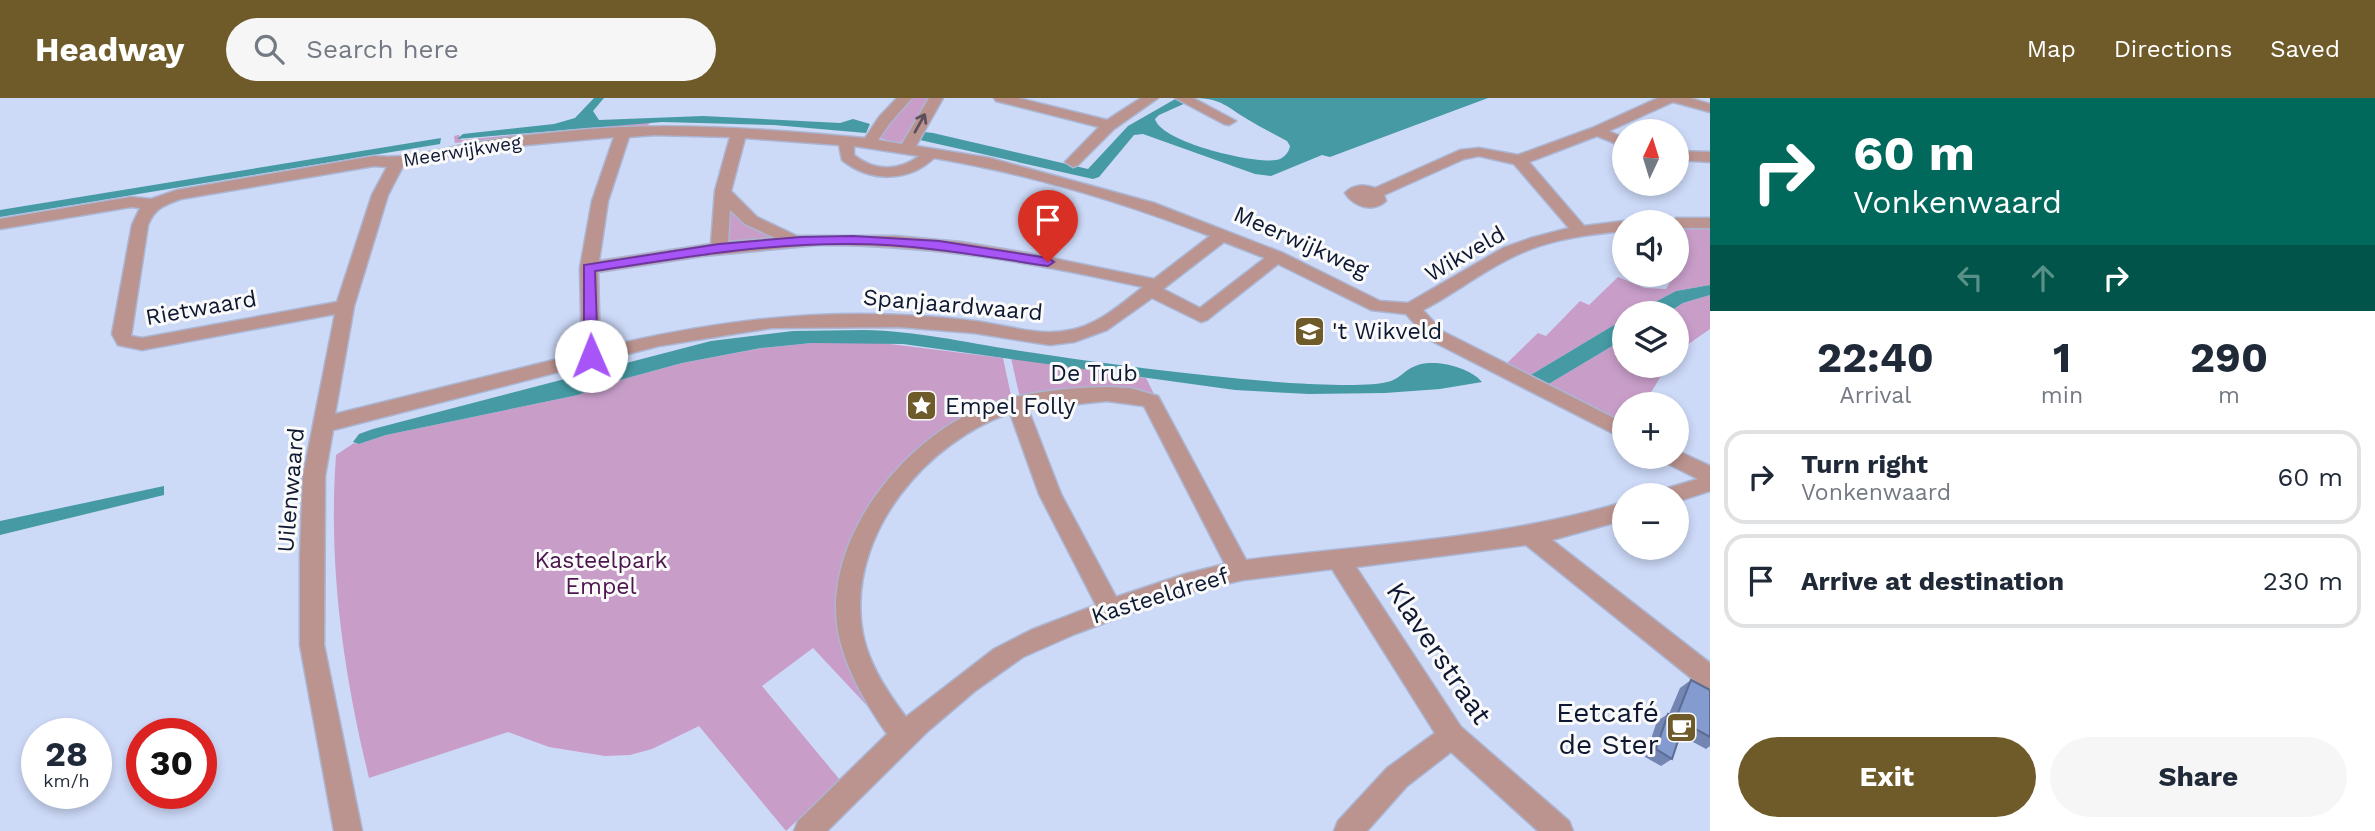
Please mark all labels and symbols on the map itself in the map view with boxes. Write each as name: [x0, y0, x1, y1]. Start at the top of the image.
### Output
one-way arrow: [914, 113, 927, 134]
north arrow: [1612, 119, 1689, 196]
street label: Meerwijkweg: [401, 130, 524, 172]
pin: [1018, 190, 1078, 262]
street label: Meerwijkweg: [1230, 200, 1373, 284]
street label: Wikveld: [1420, 220, 1510, 288]
street label: Spanjaardwaard: [862, 284, 1044, 326]
street label: Rietwaard: [143, 285, 259, 331]
school or university icon: 't Wikveld: [1292, 314, 1326, 348]
place label: 't Wikveld: [1332, 318, 1442, 345]
position arrow: [554, 319, 628, 393]
street label: De Trub: [1050, 360, 1138, 387]
place icon: Empel Folly: [905, 389, 939, 423]
place label: Empel Folly: [945, 393, 1075, 420]
street label: Uilenwaard: [272, 427, 310, 553]
park label: Kasteelpark Empel: [535, 547, 668, 600]
street label: Kasteeldreef: [1088, 562, 1232, 630]
street label: Klaverstraat: [1379, 576, 1499, 731]
place label: Eetcafé de Ster: [1556, 696, 1659, 761]
cafe icon: Eetcafé de Ster: [1665, 711, 1699, 745]
speed limit sign: 30: [126, 718, 217, 809]

